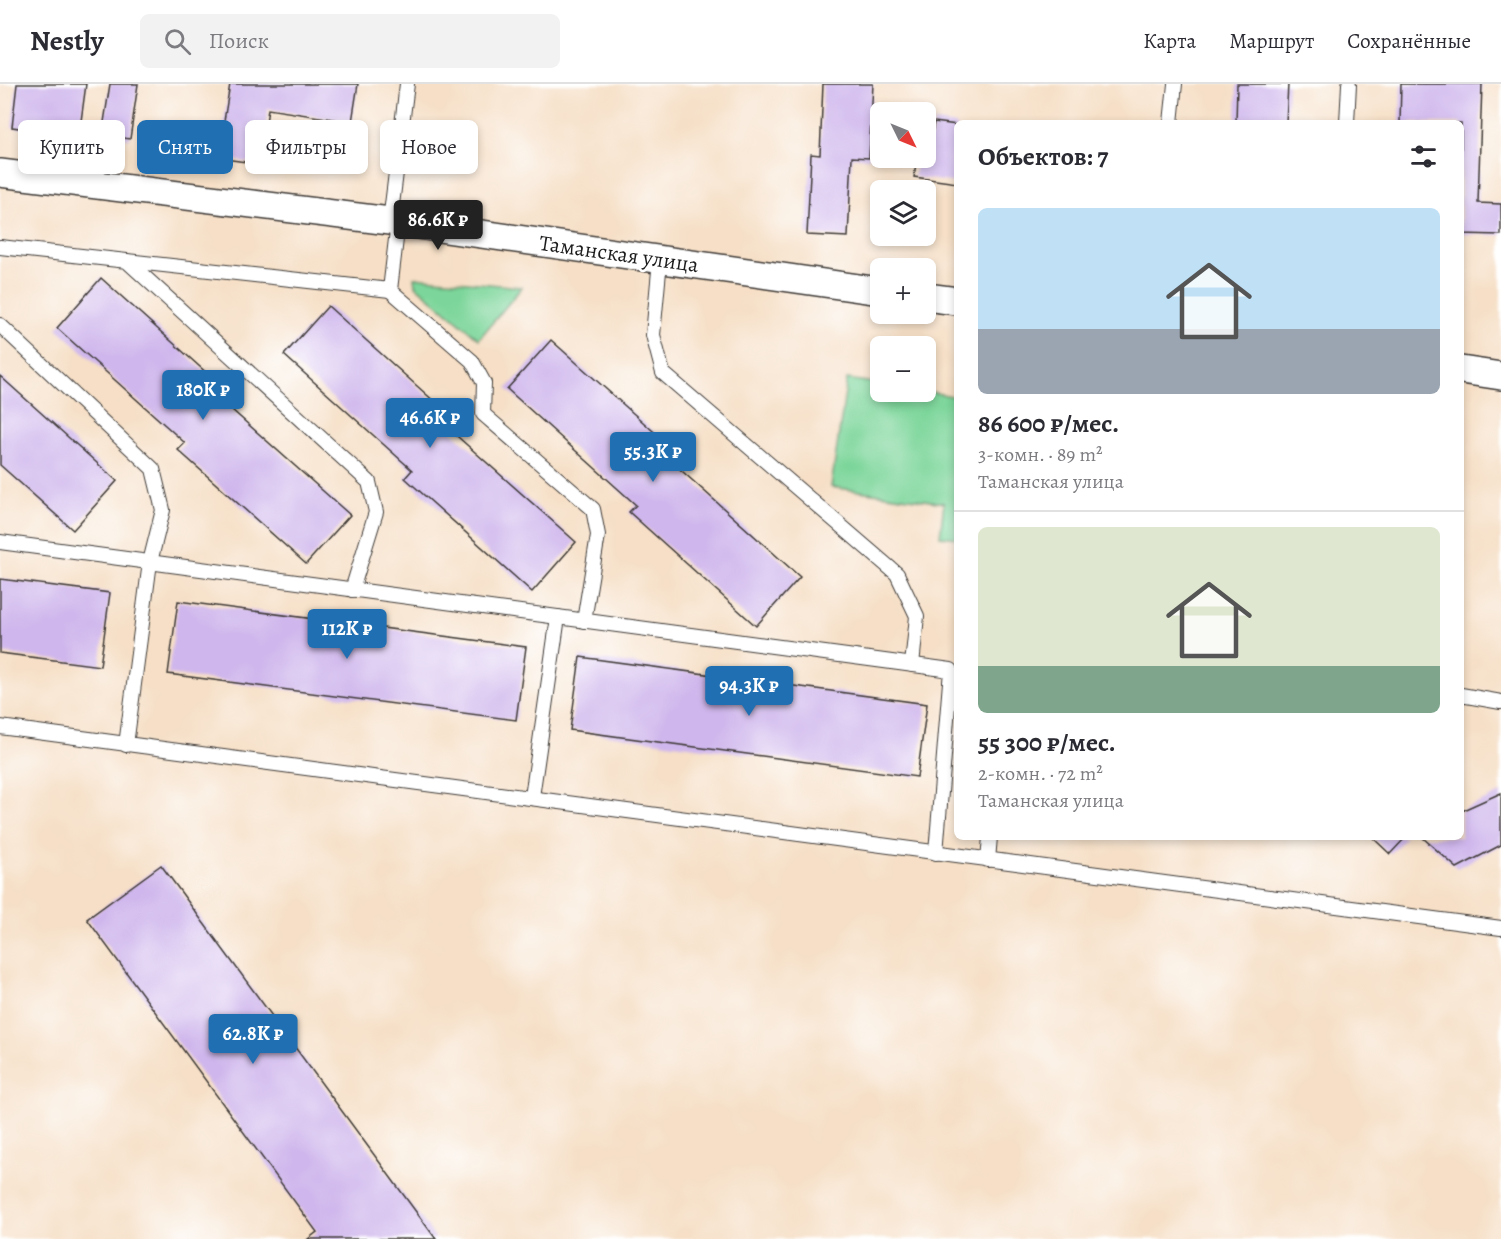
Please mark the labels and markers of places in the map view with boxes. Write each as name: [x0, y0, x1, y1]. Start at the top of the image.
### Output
pin: 86.6K ₽: [383, 200, 493, 251]
pin: 180K ₽: [154, 370, 252, 421]
pin: 46.6K ₽: [375, 398, 485, 449]
pin: 55.3K ₽: [598, 432, 708, 483]
pin: 112K ₽: [298, 609, 396, 660]
pin: 94.3K ₽: [694, 666, 804, 717]
pin: 62.8K ₽: [198, 1014, 308, 1065]

